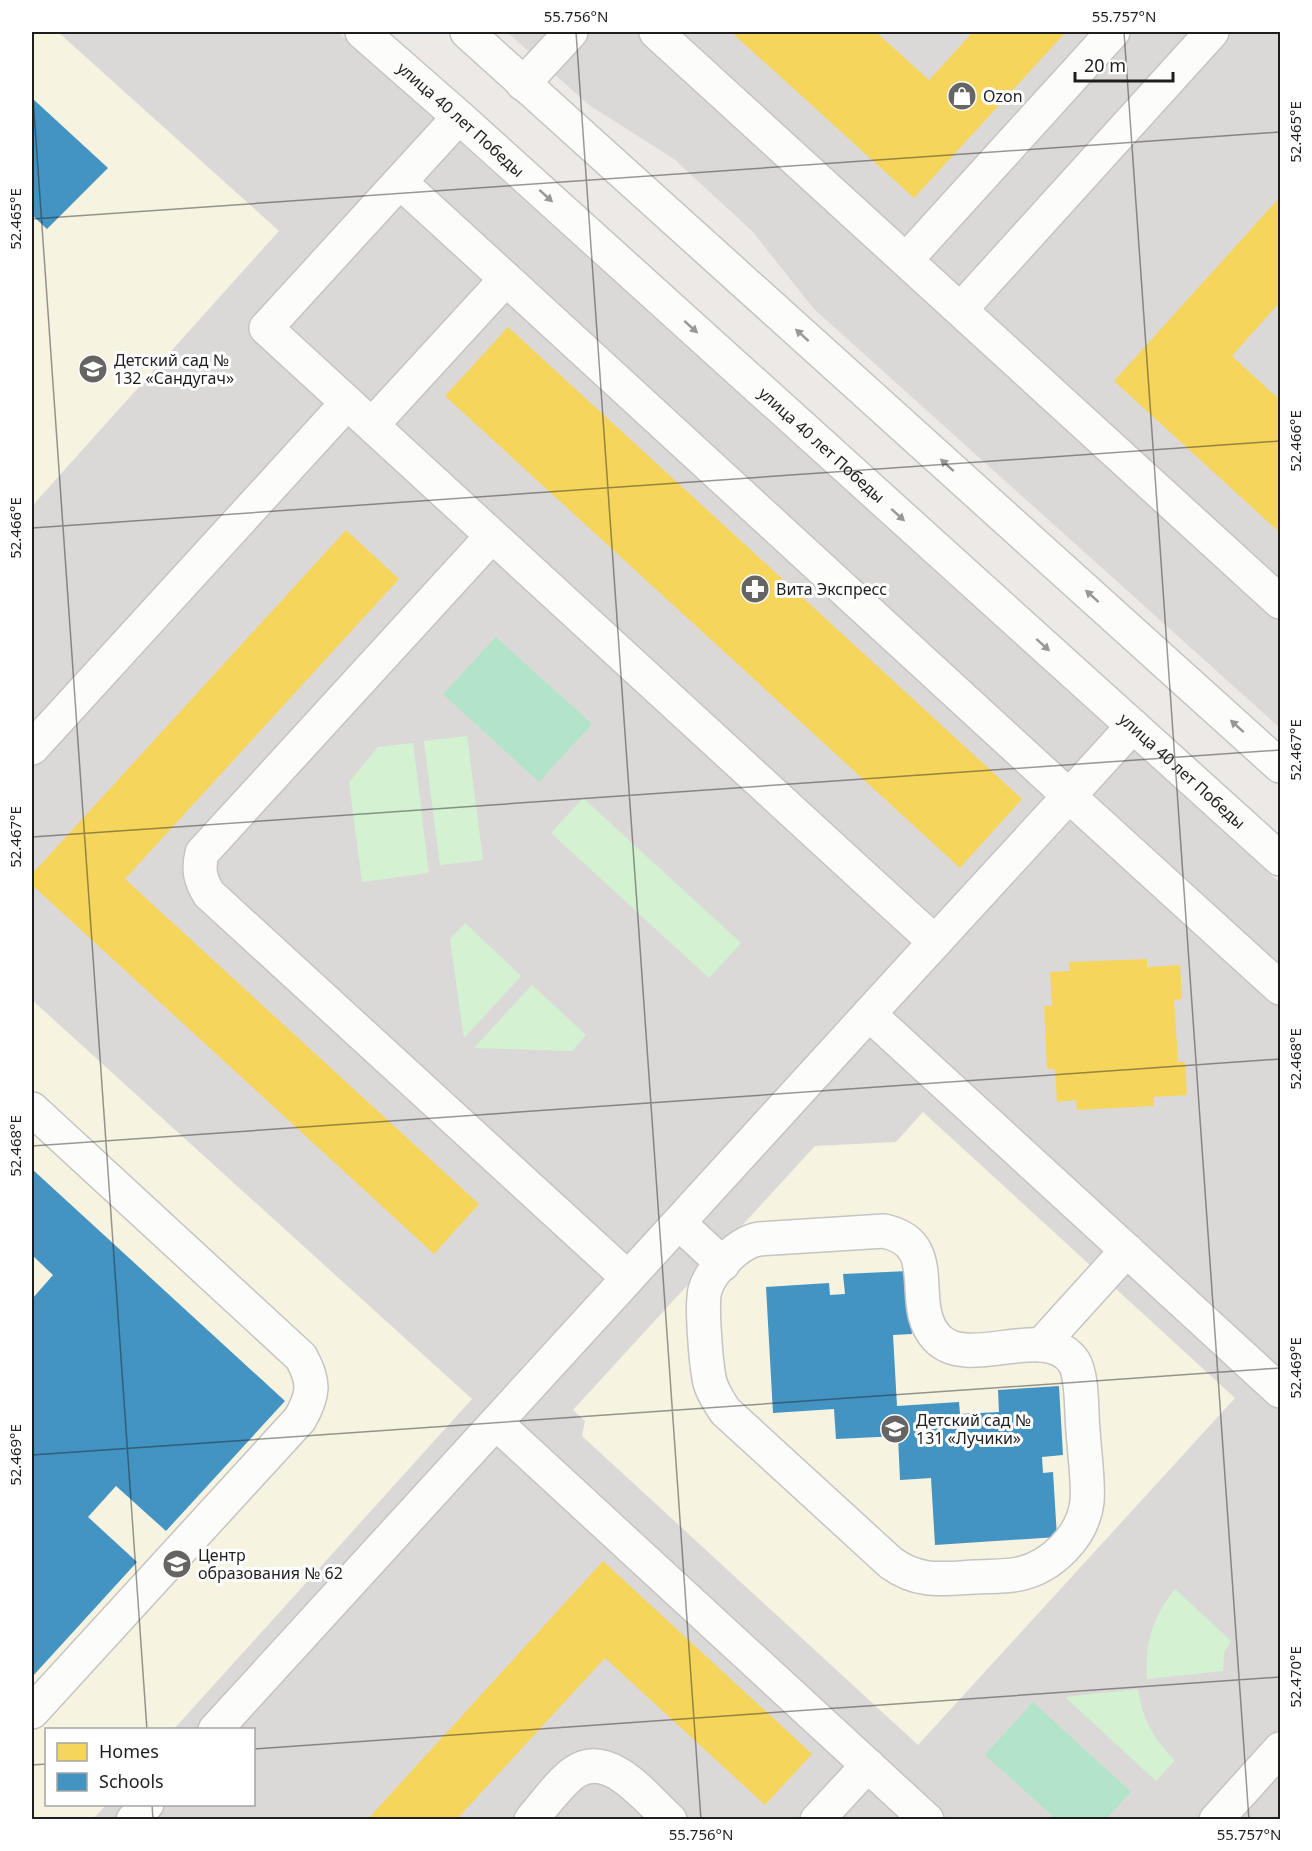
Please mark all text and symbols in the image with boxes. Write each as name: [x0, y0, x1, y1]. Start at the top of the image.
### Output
text: 55.756°N: [544, 6, 608, 26]
text: 55.757°N: [1092, 6, 1156, 26]
scale bar: [1075, 45, 1172, 83]
text: 20 m: [1084, 53, 1126, 77]
street label: улица 40 лет Победы: [393, 57, 529, 182]
shop icon: Ozon: [946, 80, 978, 112]
place label: Ozon: [983, 85, 1023, 107]
text: 52.465°E: [1285, 101, 1305, 163]
text: 52.465°E: [5, 188, 25, 250]
one-way arrow: [539, 189, 553, 203]
one-way arrow: [683, 320, 698, 334]
one-way arrow: [795, 329, 810, 342]
place label: Детский сад № 132 «Сандугач»: [114, 349, 234, 389]
school or university icon: Детский сад № 132 «Сандугач»: [77, 353, 109, 385]
street label: улица 40 лет Победы: [754, 382, 890, 508]
text: 52.466°E: [1285, 410, 1305, 472]
one-way arrow: [940, 459, 955, 472]
text: 52.466°E: [5, 497, 25, 559]
one-way arrow: [890, 508, 905, 522]
pharmacy icon: Вита Экспресс: [739, 573, 771, 605]
place label: Вита Экспресс: [776, 578, 887, 600]
one-way arrow: [1085, 590, 1100, 603]
one-way arrow: [1035, 638, 1050, 652]
street label: улица 40 лет Победы: [1114, 708, 1250, 834]
text: 52.467°E: [1285, 719, 1305, 781]
one-way arrow: [1230, 720, 1245, 733]
text: 52.467°E: [5, 806, 25, 868]
text: 52.468°E: [1285, 1028, 1305, 1090]
text: 52.468°E: [5, 1115, 25, 1177]
text: 52.469°E: [1285, 1337, 1305, 1399]
place label: Детский сад № 131 «Лучики»: [916, 1409, 1031, 1449]
school or university icon: Детский сад № 131 «Лучики»: [879, 1413, 911, 1445]
text: 52.469°E: [5, 1424, 25, 1486]
place label: Центр образования № 62: [198, 1544, 343, 1584]
school or university icon: Центр образования № 62: [161, 1548, 193, 1580]
text: 52.470°E: [1285, 1646, 1305, 1708]
legend: [45, 1728, 255, 1806]
text: Homes: [99, 1739, 159, 1763]
text: Schools: [99, 1769, 164, 1793]
text: 55.756°N: [669, 1824, 733, 1844]
text: 55.757°N: [1217, 1824, 1281, 1844]

